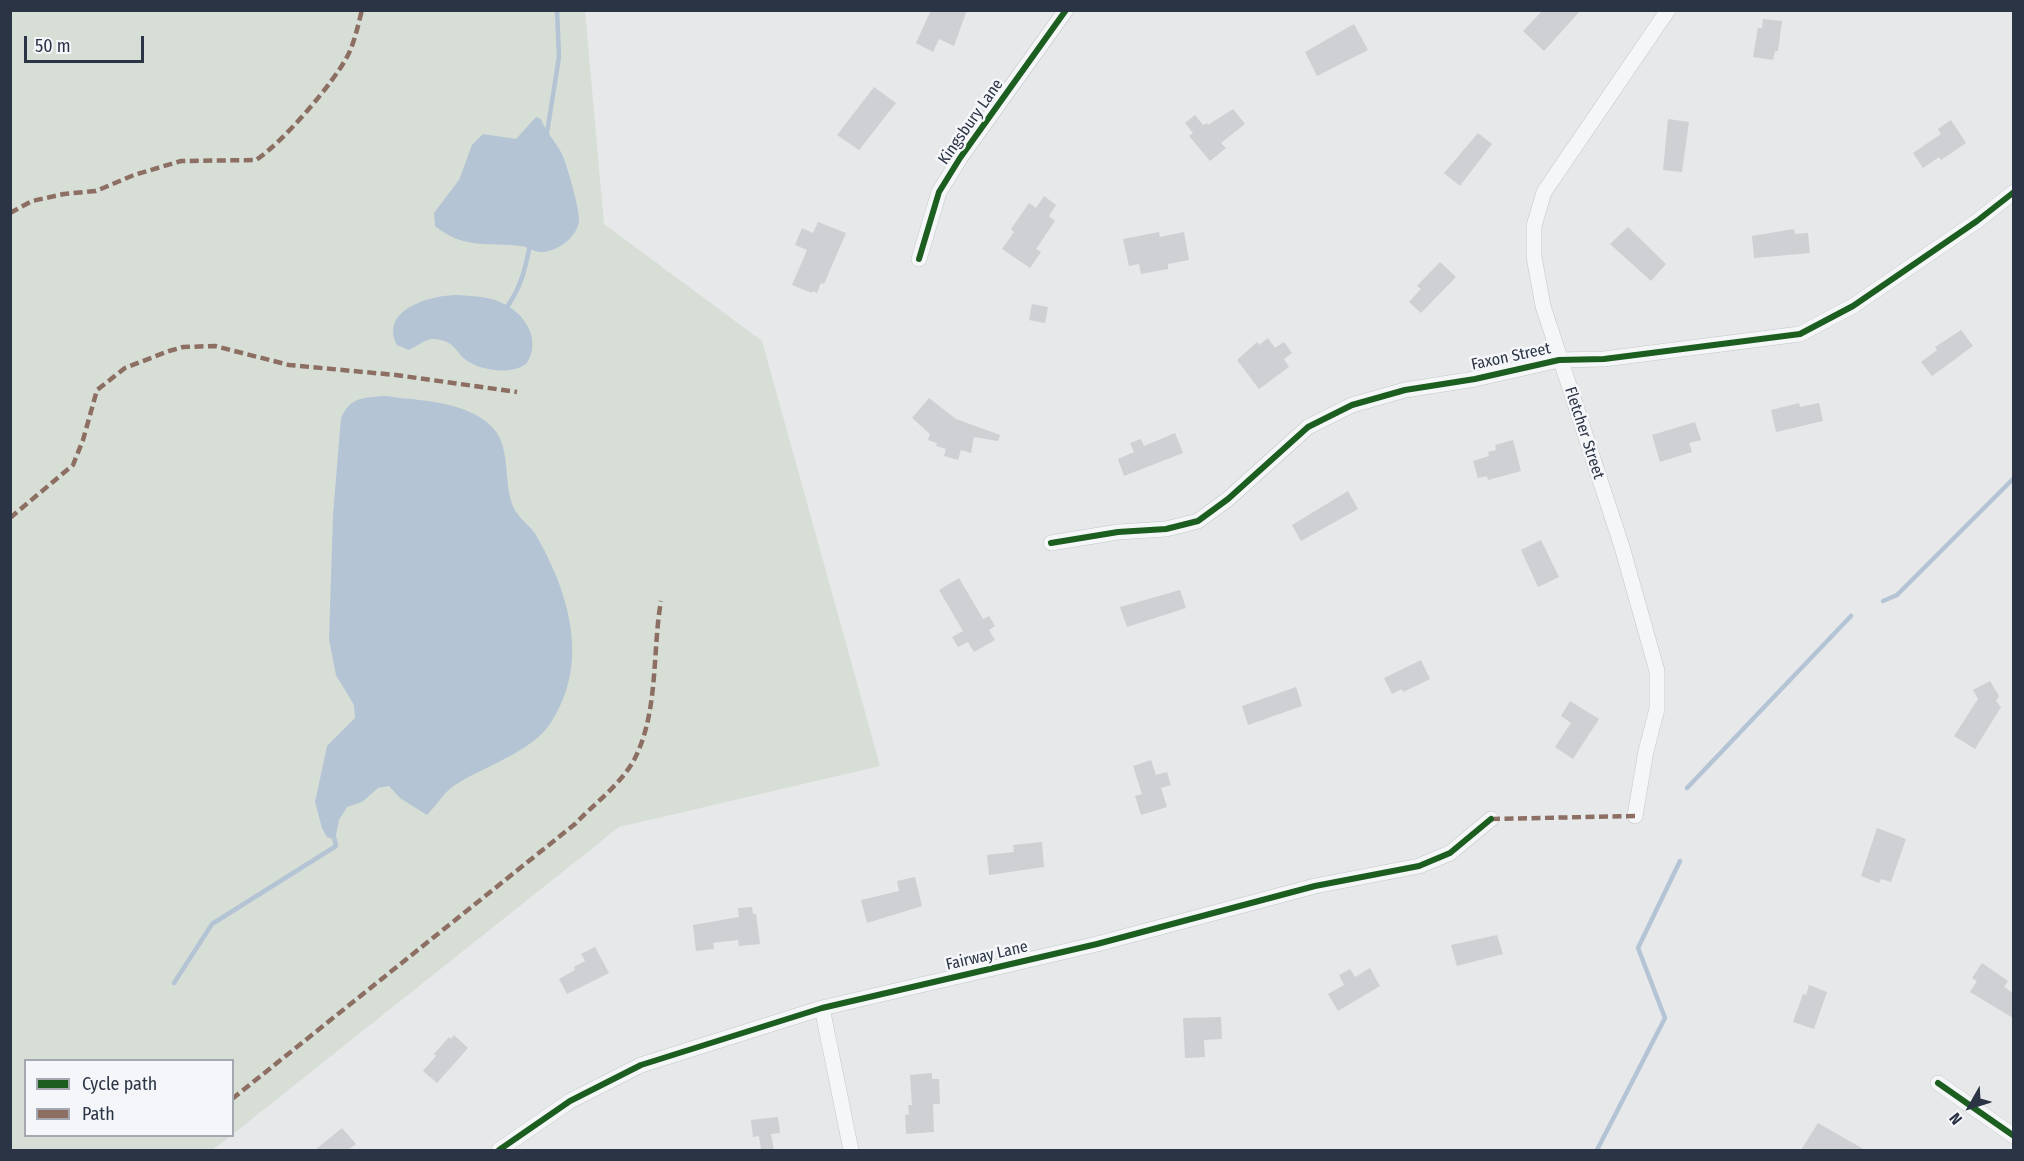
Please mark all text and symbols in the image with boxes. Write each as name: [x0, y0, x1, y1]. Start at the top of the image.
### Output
scale bar: [27, 24, 147, 62]
text: 50 m: [35, 35, 71, 57]
street label: Kingsbury Lane: [935, 76, 1007, 168]
street label: Faxon Street: [1470, 339, 1552, 375]
street label: Fletcher Street: [1560, 384, 1608, 482]
street label: Fairway Lane: [944, 937, 1030, 975]
legend: [24, 1059, 234, 1137]
text: Cycle path: [82, 1073, 157, 1095]
north arrow: [1940, 1077, 2000, 1137]
text: Path: [82, 1103, 115, 1125]
text: N: [1945, 1109, 1966, 1128]

